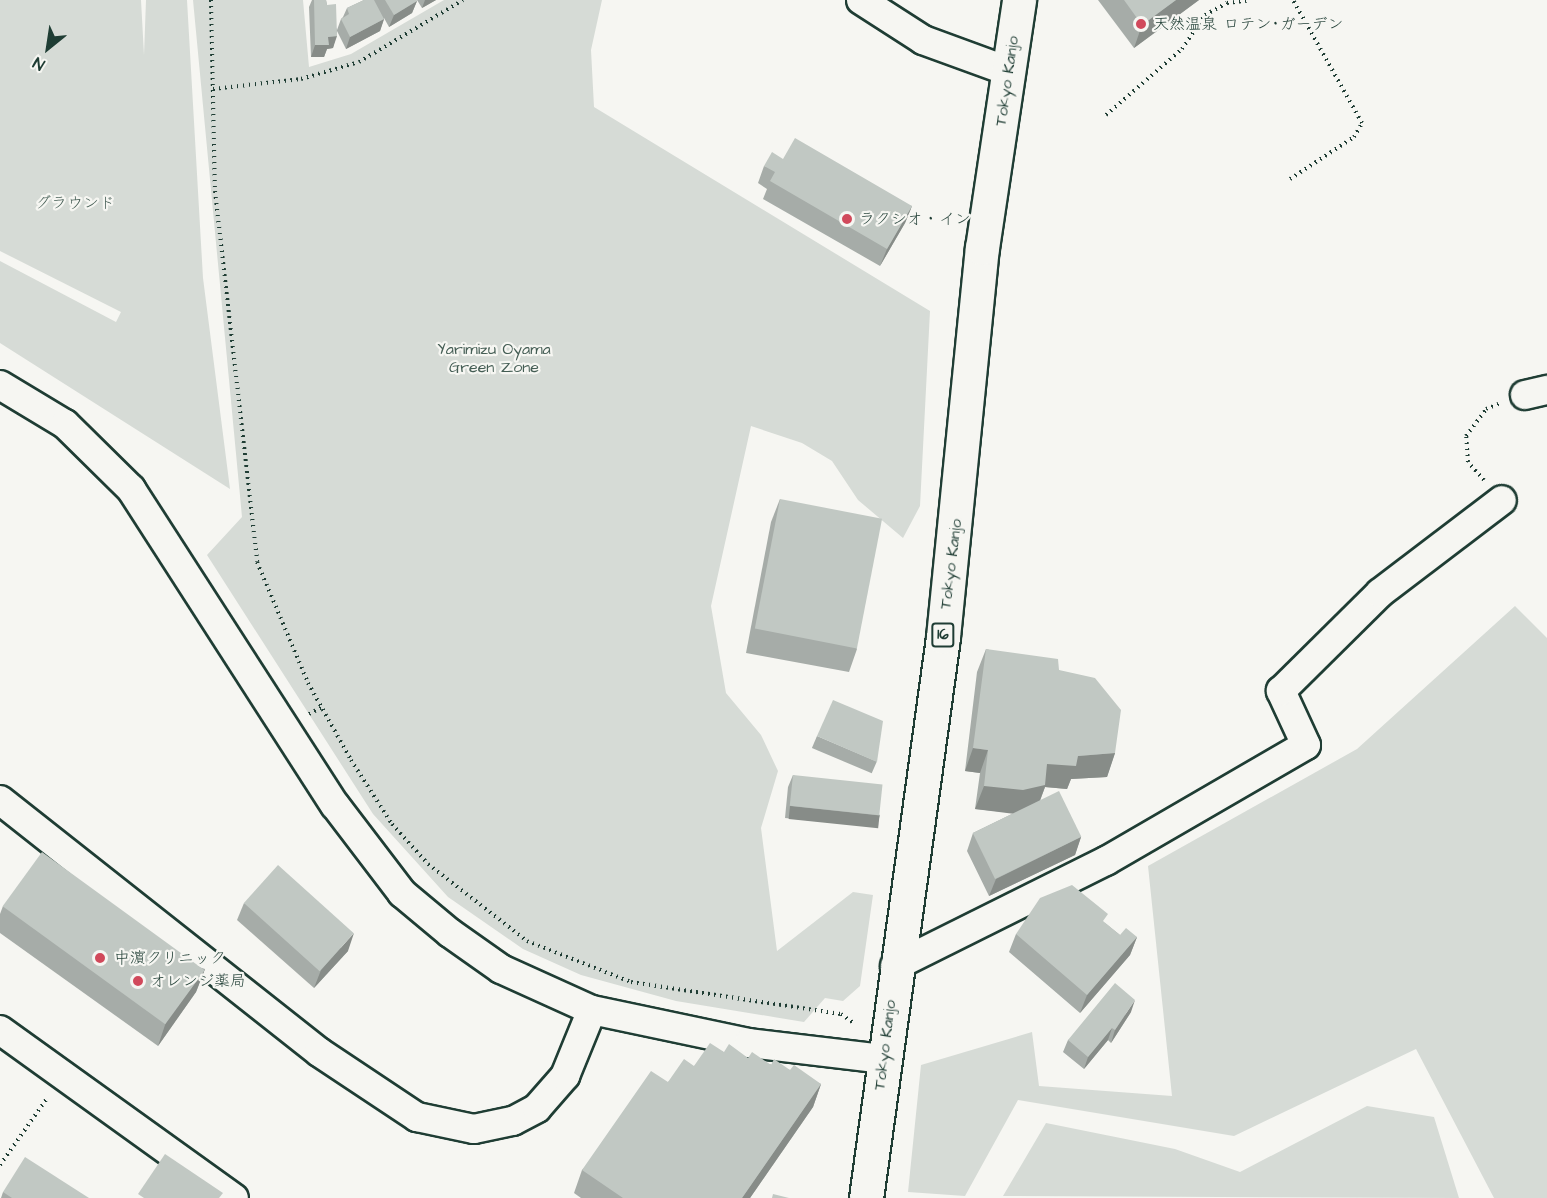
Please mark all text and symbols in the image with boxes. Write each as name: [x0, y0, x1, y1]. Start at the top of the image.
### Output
place label: 天然温泉 ロテン･ガーデン: [1153, 14, 1343, 34]
marker: 天然温泉 ロテン･ガーデン: [1134, 17, 1148, 31]
north arrow: [18, 18, 78, 78]
street label: Tokyo Kanjo: [991, 35, 1023, 127]
text: N: [29, 52, 49, 76]
park label: グラウンド: [35, 193, 115, 213]
place label: ラクシオ・イン: [859, 209, 971, 229]
marker: ラクシオ・イン: [840, 212, 854, 226]
park label: Yarimizu Oyama Green Zone: [437, 339, 551, 377]
street label: Tokyo Kanjo: [936, 518, 966, 610]
road number: 16: [931, 623, 955, 647]
place label: 中濵クリニック: [114, 948, 226, 968]
marker: 中濵クリニック: [91, 949, 109, 967]
place label: オレンジ薬局: [150, 971, 246, 991]
marker: オレンジ薬局: [131, 974, 145, 988]
street label: Tokyo Kanjo: [870, 999, 900, 1091]

